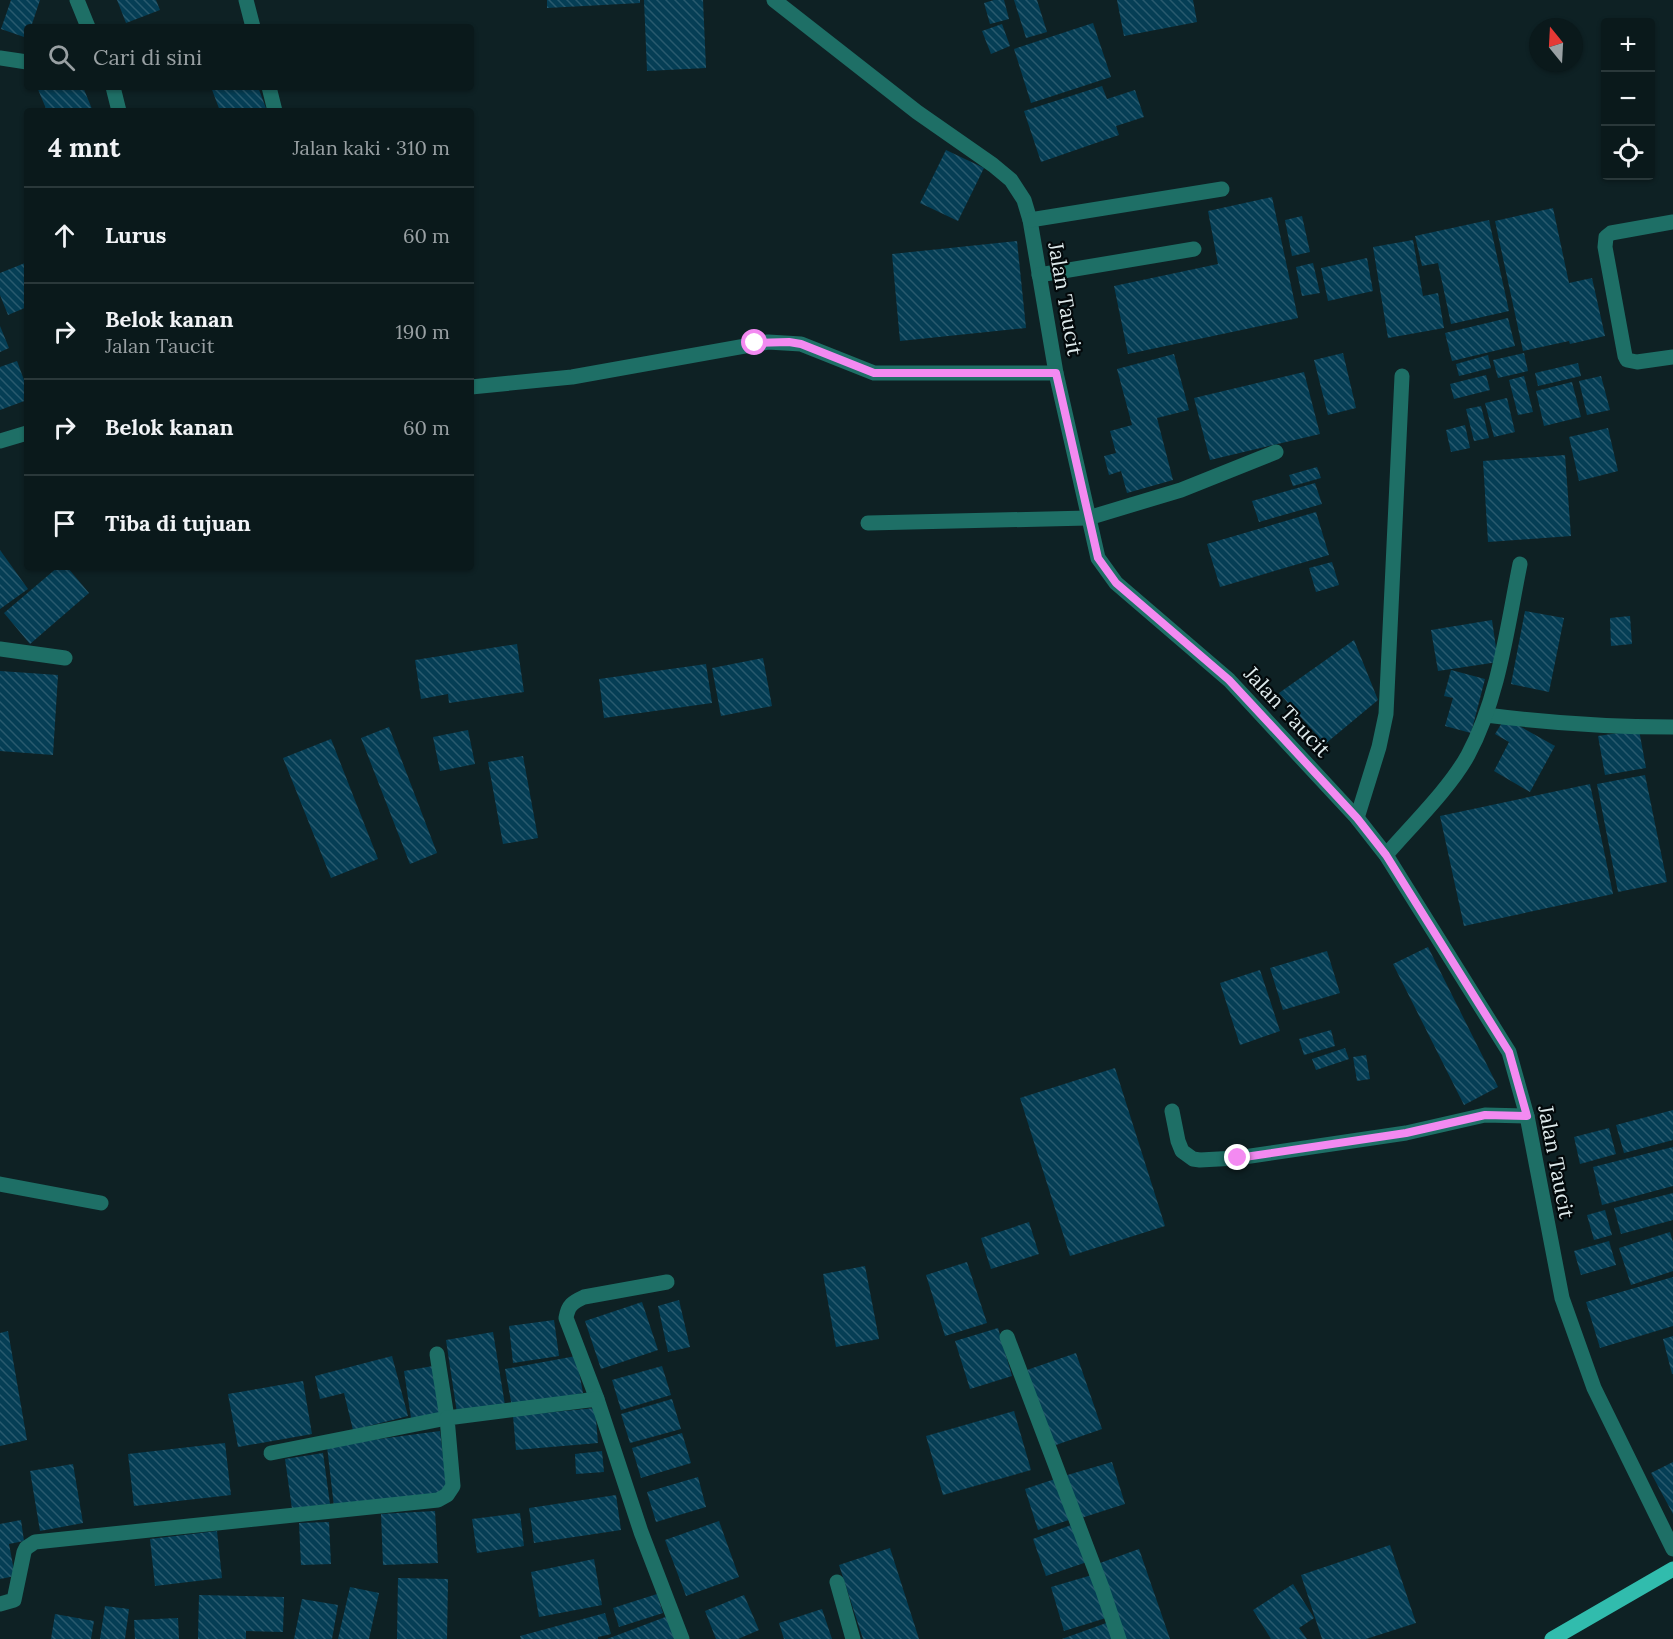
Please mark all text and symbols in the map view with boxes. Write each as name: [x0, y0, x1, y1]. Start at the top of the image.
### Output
north arrow: [1529, 18, 1583, 72]
map controls: [1601, 18, 1655, 180]
button: +: [1601, 18, 1655, 72]
search box: [24, 24, 474, 90]
icon: search: [45, 41, 78, 74]
text: Cari di sini: [93, 43, 202, 71]
button: −: [1601, 72, 1655, 126]
button: locate: [1601, 126, 1655, 180]
text: 4 mnt: [48, 131, 120, 164]
text: Jalan kaki · 310 m: [292, 135, 450, 160]
icon: ahead: [48, 219, 81, 252]
text: Lurus: [105, 221, 167, 249]
text: 60 m: [403, 223, 450, 248]
street label: Jalan Taucit: [1042, 239, 1089, 359]
text: Belok kanan: [105, 305, 234, 333]
icon: right: [48, 315, 81, 348]
text: 190 m: [396, 319, 450, 344]
route start: [741, 329, 767, 355]
text: Jalan Taucit: [105, 333, 214, 358]
icon: right: [48, 411, 81, 444]
text: Belok kanan: [105, 413, 234, 441]
text: 60 m: [403, 415, 450, 440]
icon: arrive: [48, 507, 81, 540]
text: Tiba di tujuan: [105, 509, 251, 537]
street label: Jalan Taucit: [1238, 660, 1337, 764]
street label: Jalan Taucit: [1532, 1102, 1581, 1222]
route end: [1224, 1144, 1250, 1170]

